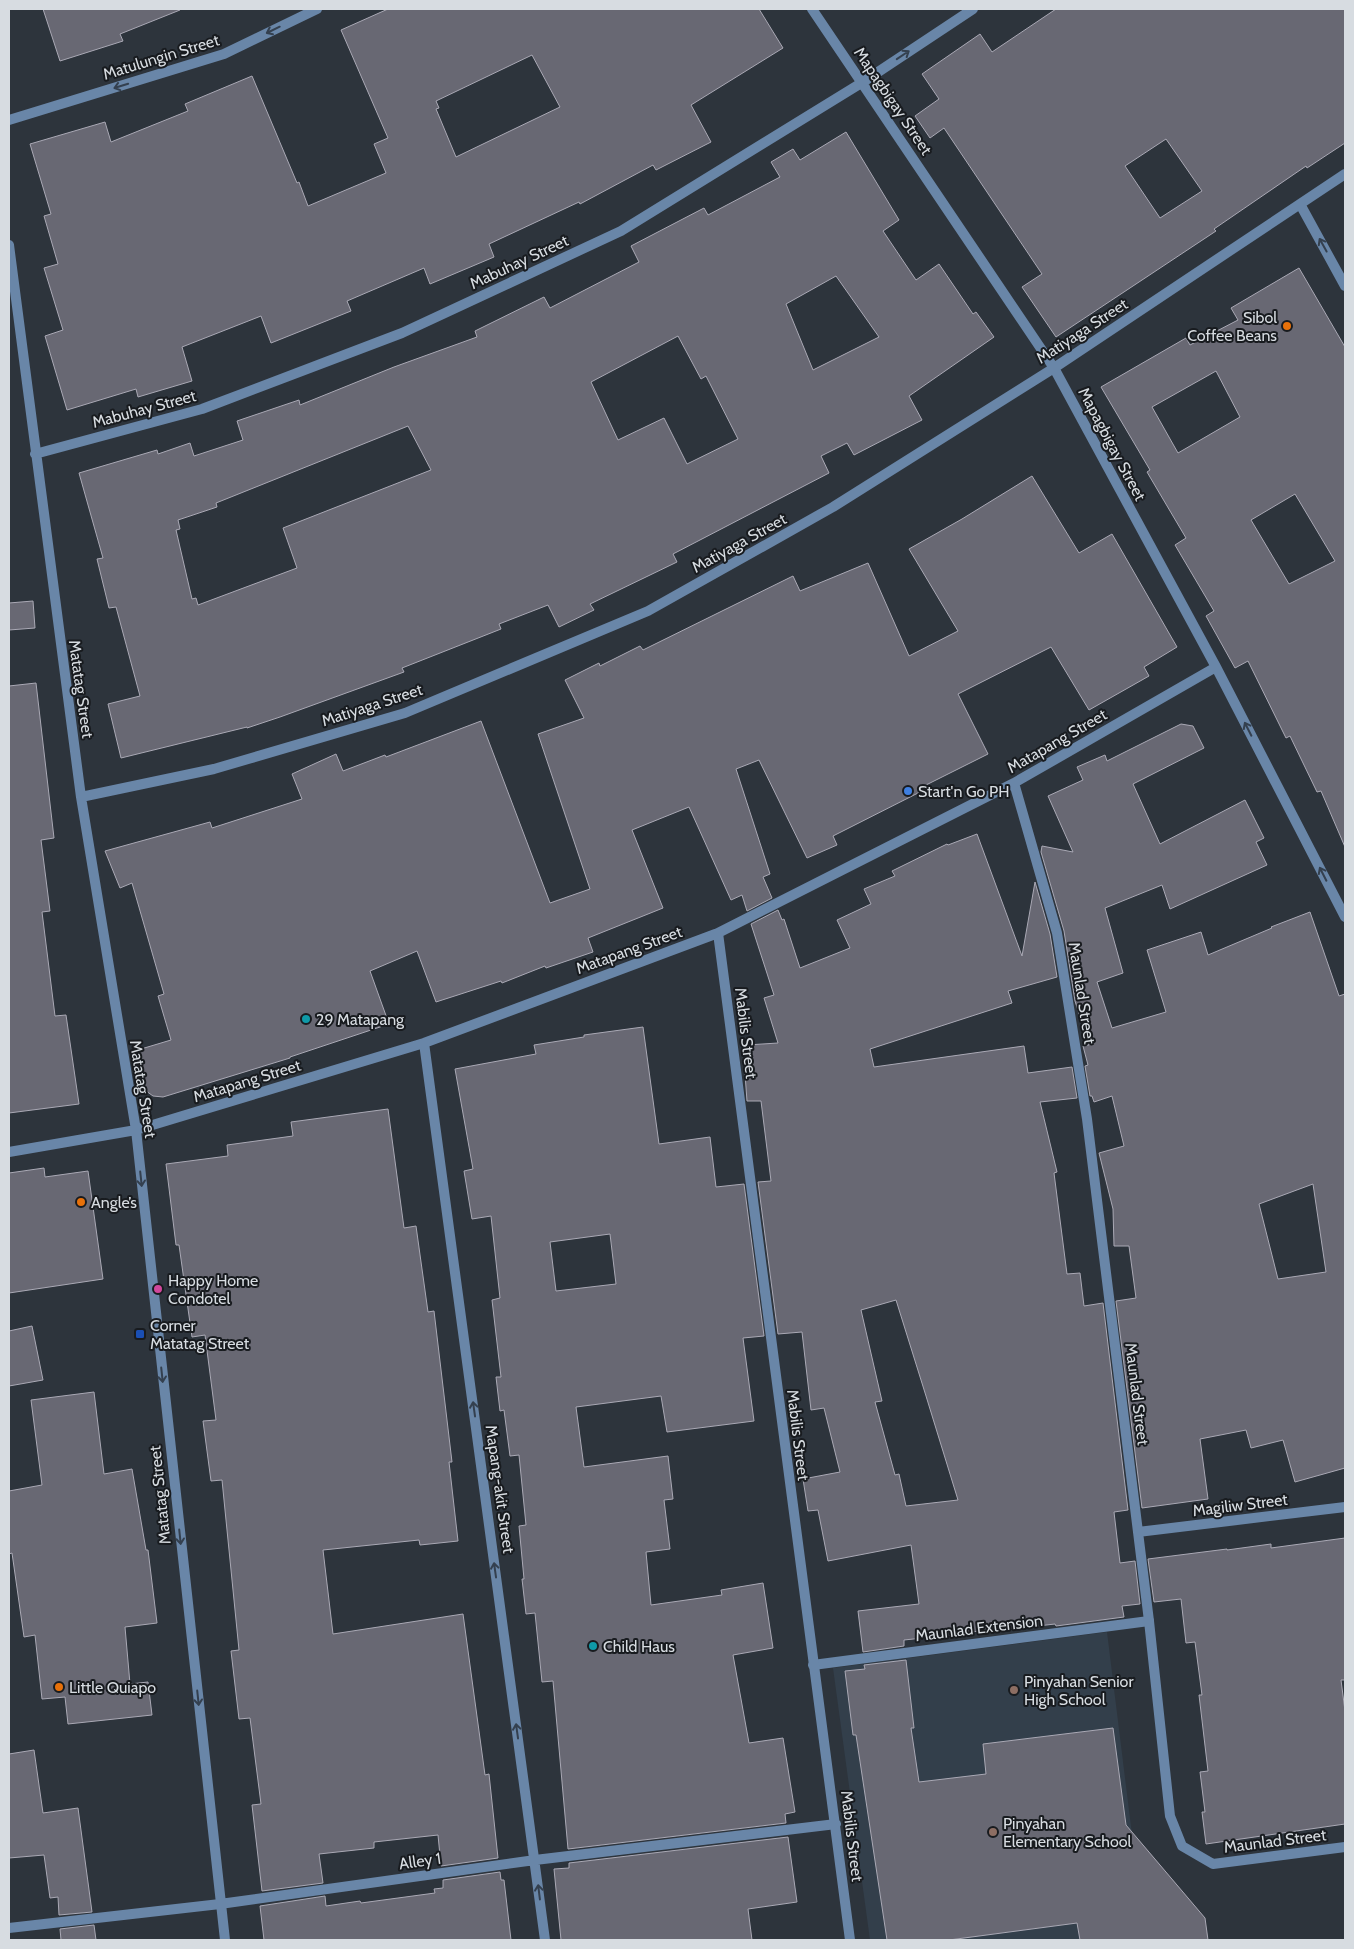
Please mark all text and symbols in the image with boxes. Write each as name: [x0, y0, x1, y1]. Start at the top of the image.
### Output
one-way arrow: [266, 26, 281, 35]
street label: Matulungin Street: [101, 30, 222, 84]
street label: Mapagbigay Street: [850, 44, 936, 159]
one-way arrow: [896, 50, 910, 60]
one-way arrow: [113, 81, 129, 91]
street label: Mabuhay Street: [467, 231, 572, 293]
one-way arrow: [1318, 237, 1328, 252]
street label: Matiyaga Street: [1033, 294, 1132, 368]
place label: Sibol Coffee Beans: [1187, 308, 1277, 345]
marker: Sibol Coffee Beans: [1281, 320, 1293, 332]
street label: Mapagbigay Street: [1074, 384, 1150, 504]
street label: Mabuhay Street: [90, 386, 199, 432]
street label: Matiyaga Street: [688, 509, 790, 577]
street label: Matatag Street: [65, 639, 97, 740]
street label: Matiyaga Street: [319, 680, 426, 730]
street label: Matapang Street: [1004, 705, 1111, 777]
one-way arrow: [1243, 722, 1253, 737]
place label: Start'n Go PH: [918, 782, 1009, 801]
marker: Start'n Go PH: [902, 785, 914, 797]
one-way arrow: [1318, 866, 1328, 881]
street label: Matapang Street: [573, 922, 685, 978]
street label: Maunlad Street: [1065, 941, 1100, 1046]
street label: Mabilis Street: [731, 987, 761, 1080]
place label: 29 Matapang: [316, 1010, 405, 1029]
marker: 29 Matapang: [300, 1013, 312, 1025]
street label: Matatag Street: [126, 1039, 160, 1140]
street label: Matapang Street: [191, 1055, 304, 1106]
one-way arrow: [136, 1170, 146, 1186]
place label: Angle’s: [91, 1193, 137, 1212]
marker: Angle’s: [75, 1196, 87, 1208]
place label: Happy Home Condotel: [168, 1271, 258, 1308]
marker: Happy Home Condotel: [152, 1283, 164, 1295]
place label: Corner Matatag Street: [150, 1316, 250, 1353]
marker: Corner Matatag Street: [134, 1328, 146, 1340]
street label: Maunlad Street: [1121, 1342, 1153, 1447]
one-way arrow: [157, 1367, 167, 1383]
street label: Mabilis Street: [783, 1389, 813, 1482]
one-way arrow: [469, 1401, 479, 1417]
street label: Mapang-akit Street: [482, 1424, 518, 1555]
street label: Matatag Street: [145, 1444, 175, 1545]
street label: Magiliw Street: [1191, 1490, 1289, 1520]
one-way arrow: [175, 1528, 185, 1544]
one-way arrow: [490, 1562, 500, 1578]
street label: Maunlad Extension: [914, 1611, 1044, 1645]
place label: Child Haus: [603, 1637, 675, 1656]
marker: Child Haus: [587, 1640, 599, 1652]
place label: Pinyahan Senior High School: [1024, 1672, 1134, 1709]
place label: Little Quiapo: [69, 1678, 156, 1697]
marker: Little Quiapo: [53, 1681, 65, 1693]
marker: Pinyahan Senior High School: [1008, 1684, 1020, 1696]
one-way arrow: [193, 1690, 203, 1706]
one-way arrow: [512, 1723, 522, 1739]
street label: Mabilis Street: [837, 1790, 867, 1883]
place label: Pinyahan Elementary School: [1003, 1814, 1131, 1851]
street label: Maunlad Street: [1223, 1825, 1328, 1857]
marker: Pinyahan Elementary School: [987, 1826, 999, 1838]
street label: Alley 1: [398, 1849, 442, 1873]
one-way arrow: [533, 1884, 543, 1900]

